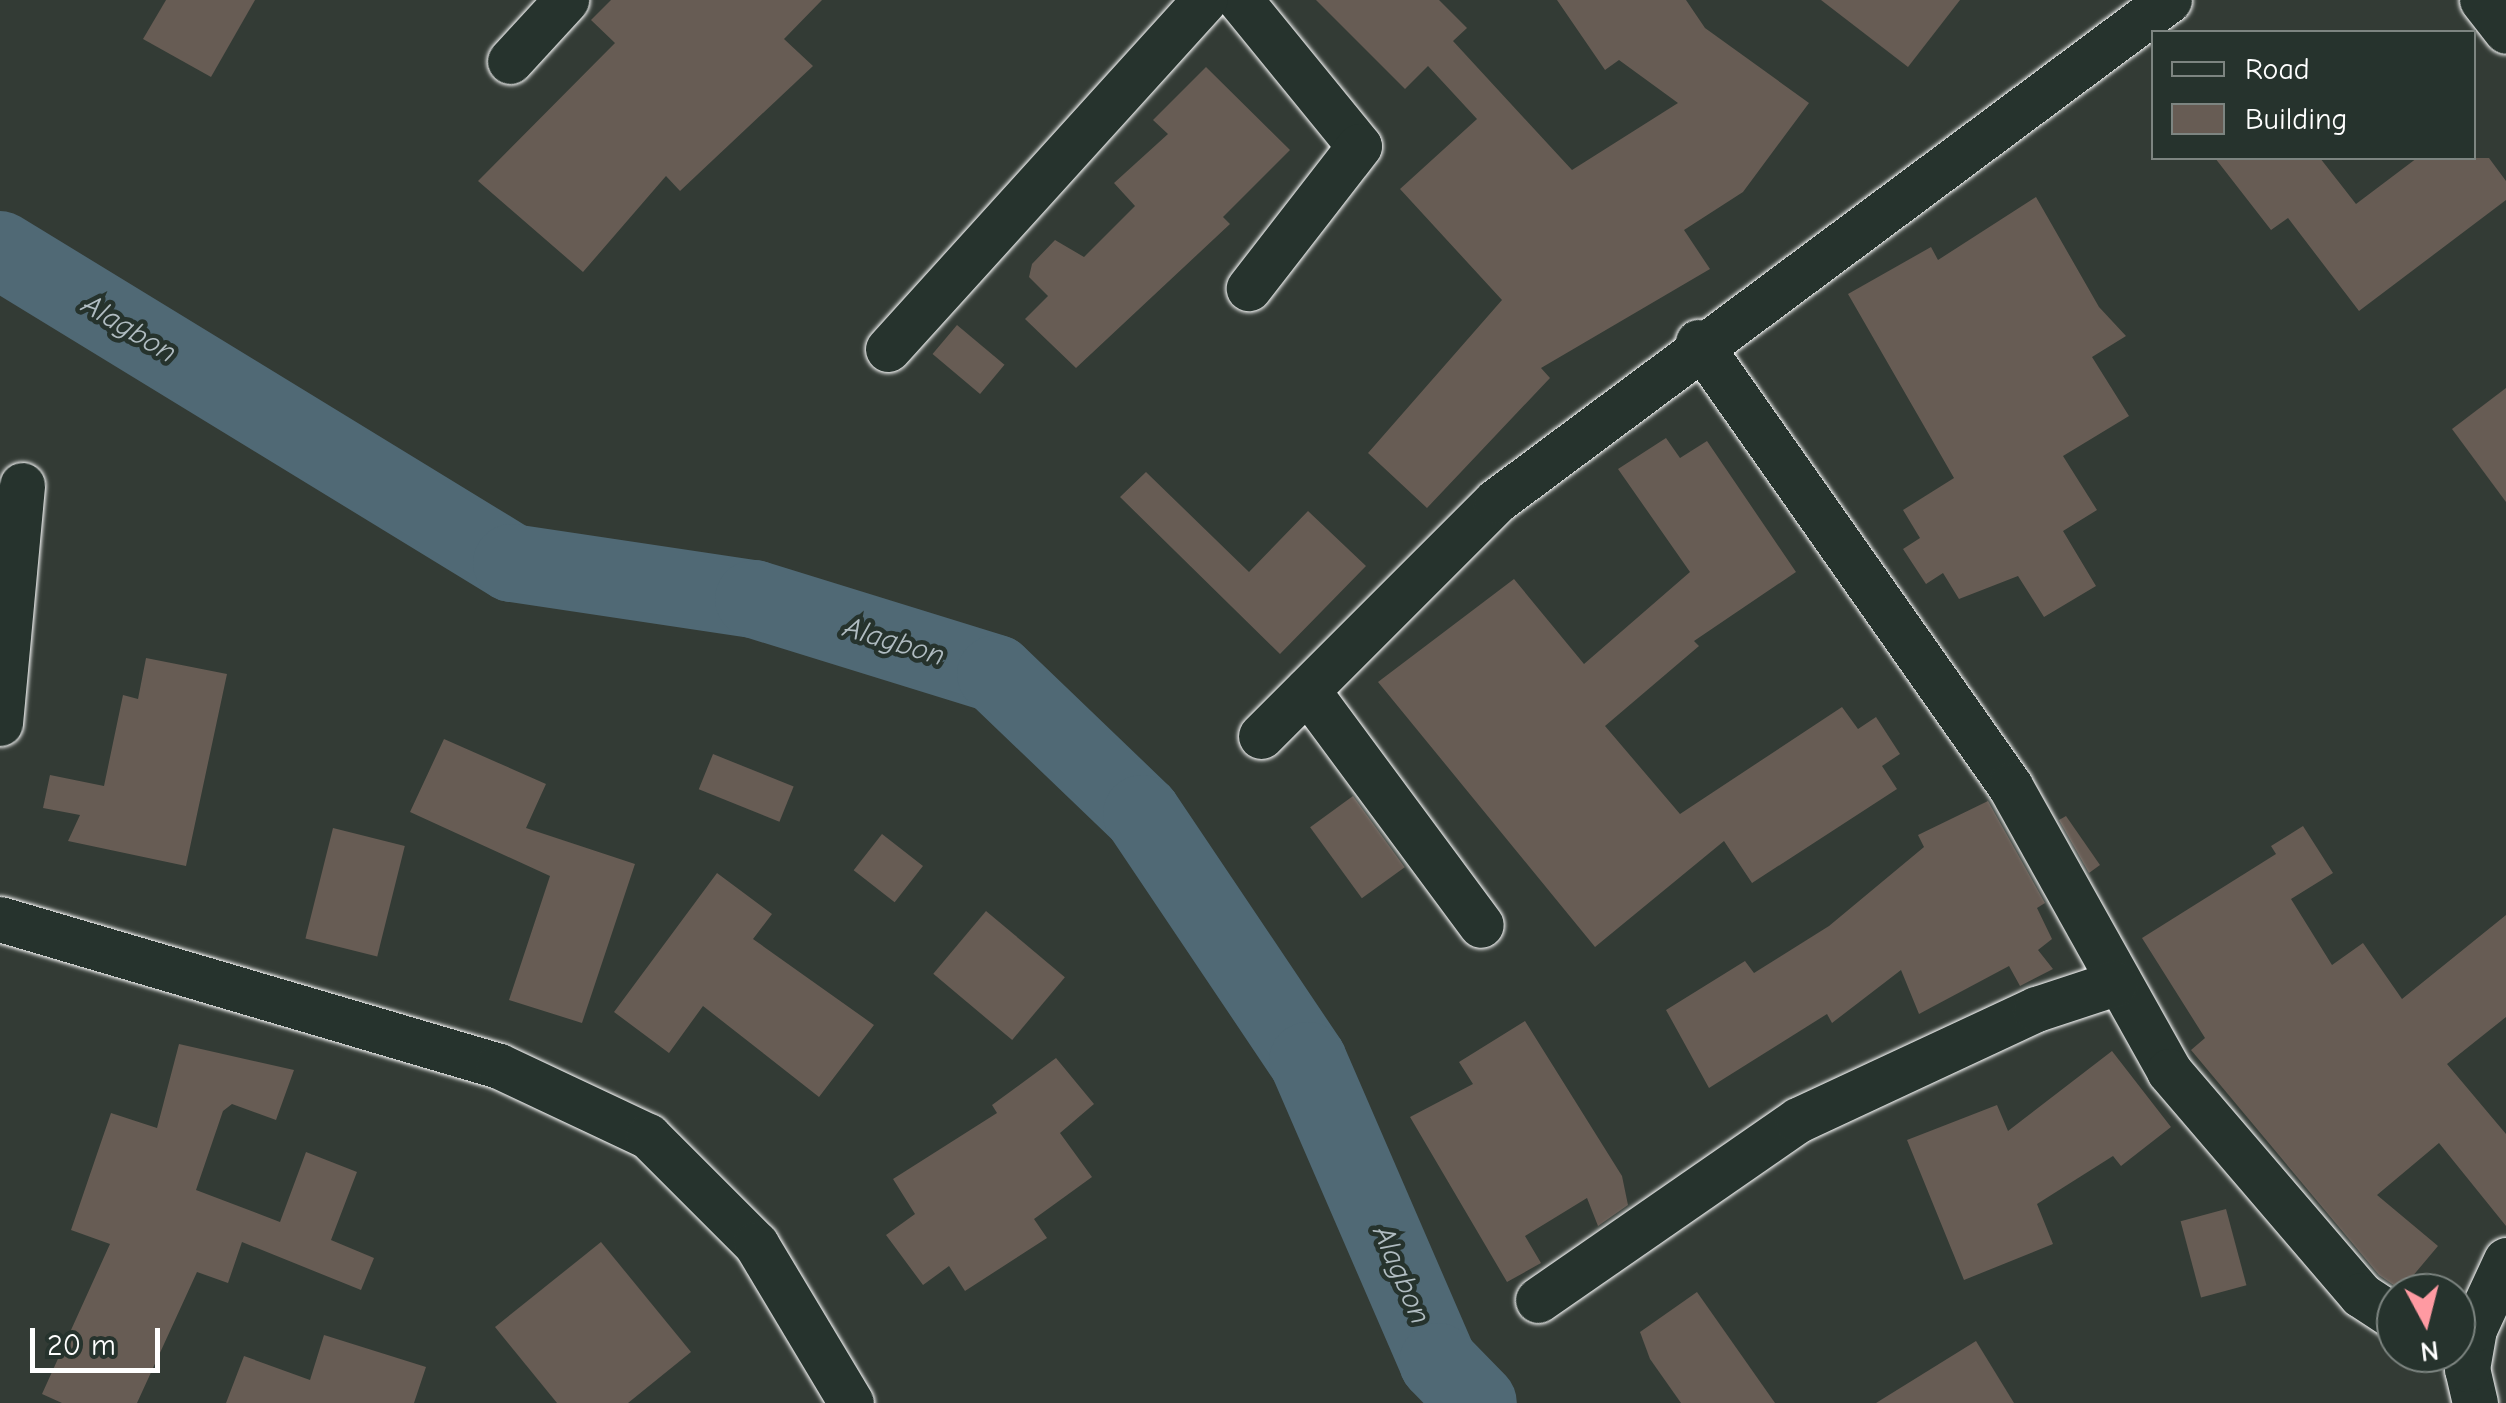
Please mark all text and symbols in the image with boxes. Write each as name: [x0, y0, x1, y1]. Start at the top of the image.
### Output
legend: [2151, 30, 2476, 160]
text: Road: [2245, 52, 2310, 87]
text: Building: [2245, 102, 2348, 137]
water label: Alagbon: [75, 287, 183, 371]
water label: Alagbon: [839, 610, 949, 674]
water label: Alagbon: [1364, 1220, 1438, 1330]
north arrow: [2376, 1273, 2476, 1373]
scale bar: [35, 1308, 165, 1370]
text: 20 m: [47, 1328, 116, 1363]
text: N: [2418, 1334, 2440, 1368]

